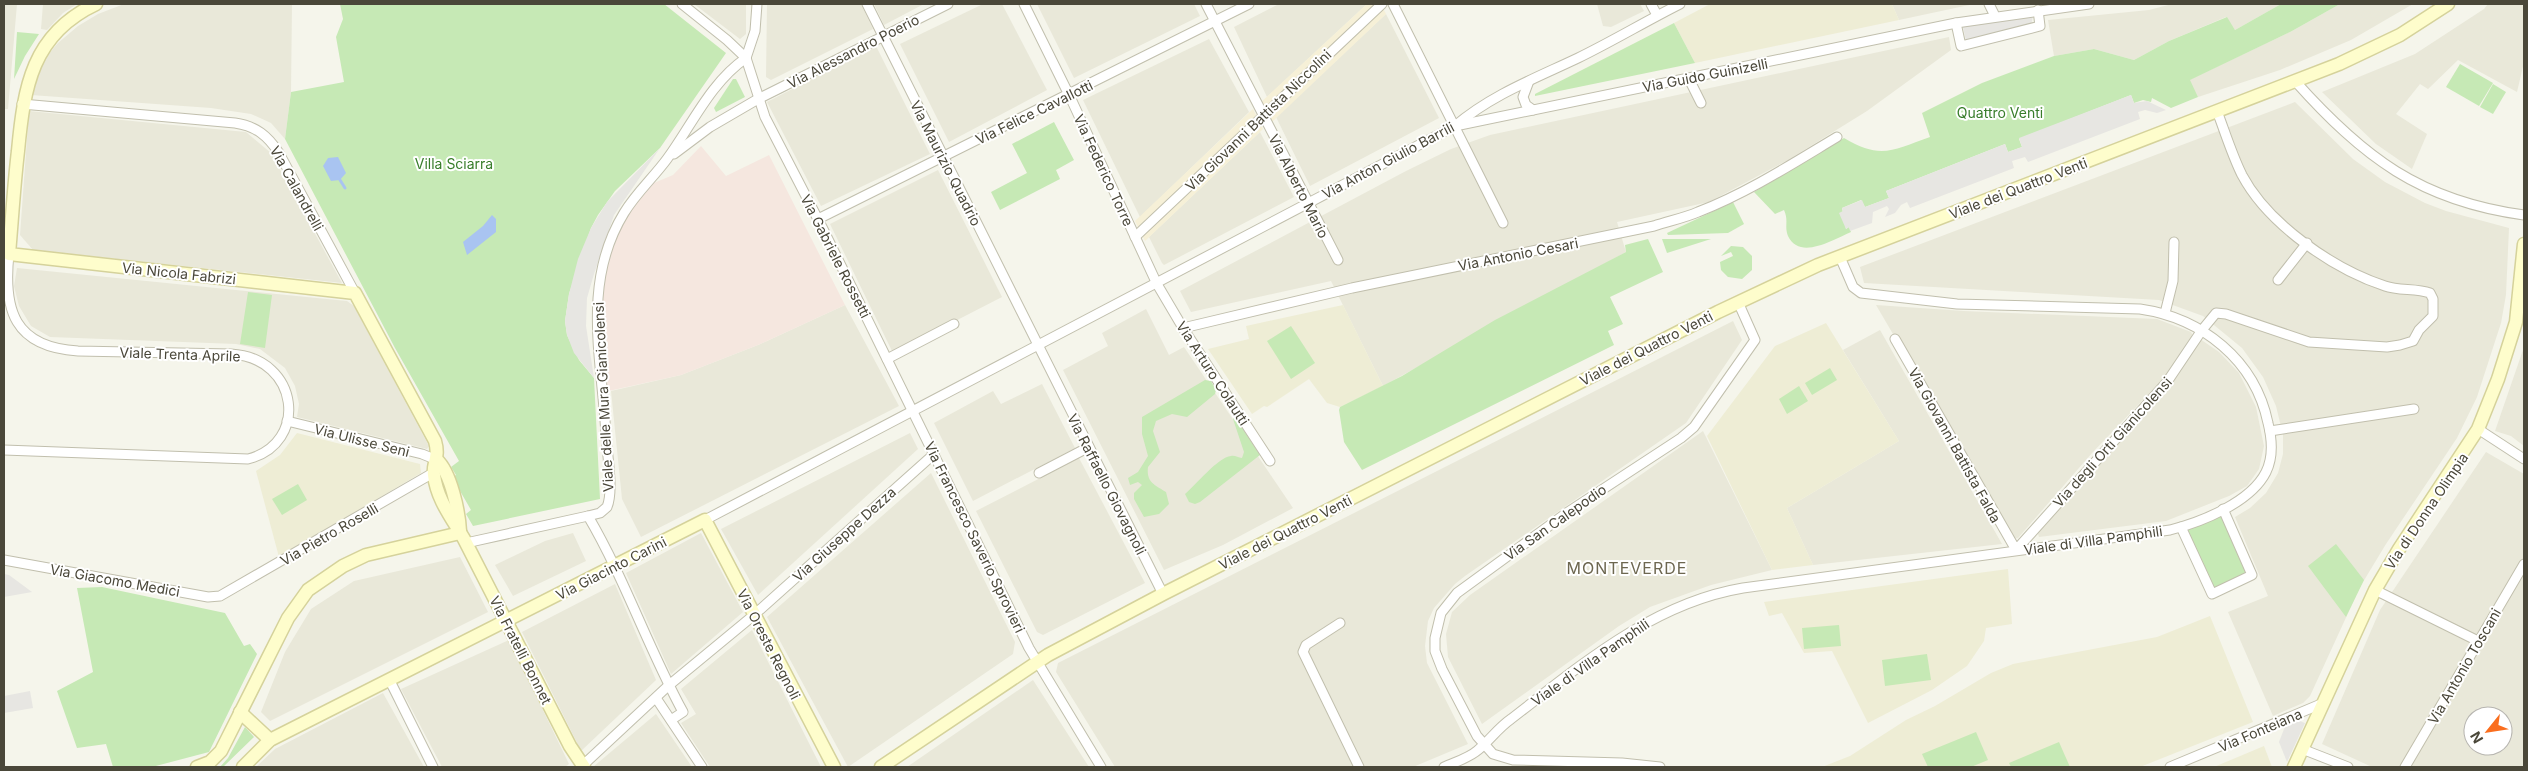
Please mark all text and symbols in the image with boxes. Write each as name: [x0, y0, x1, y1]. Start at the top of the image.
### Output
street label: Via Alessandro Poerio: [784, 10, 922, 92]
street label: Via Giovanni Battista Niccolini: [1182, 46, 1334, 194]
street label: Via Guido Guinizelli: [1641, 54, 1769, 96]
street label: Via Felice Cavallotti: [973, 76, 1095, 148]
street label: Via Maurizio Quadrio: [907, 97, 985, 229]
park label: Quattro Venti: [1957, 104, 2043, 121]
street label: Via Federico Torre: [1071, 111, 1137, 229]
street label: Via Anton Giulio Barrili: [1319, 118, 1457, 202]
street label: Via Alberto Mario: [1265, 131, 1333, 241]
street label: Via Calandrelli: [267, 143, 327, 233]
street label: Viale dei Quattro Venti: [1946, 154, 2090, 222]
park label: Villa Sciarra: [415, 155, 493, 172]
street label: Via Gabriele Rossetti: [797, 191, 875, 321]
street label: Via Antonio Cesari: [1456, 234, 1580, 274]
street label: Via Nicola Fabrizi: [121, 259, 237, 287]
street label: Viale delle Mura Gianicolensi: [590, 301, 616, 493]
street label: Viale dei Quattro Venti: [1577, 307, 1715, 389]
street label: Via Arturo Colautti: [1173, 318, 1253, 428]
street label: Viale Trenta Aprile: [119, 343, 241, 365]
street label: Via Giovanni Battista Falda: [1905, 364, 2005, 526]
street label: Via degli Orti Gianicolensi: [2049, 373, 2175, 511]
street label: Via Raffaello Giovagnoli: [1064, 411, 1150, 557]
street label: Via Ulisse Seni: [313, 420, 411, 460]
street label: Via Francesco Saverio Sprovieri: [921, 439, 1029, 635]
street label: Via di Donna Olimpia: [2381, 449, 2471, 573]
street label: Via San Calepodio: [1501, 480, 1609, 564]
street label: Via Giuseppe Dezza: [789, 483, 899, 585]
street label: Viale dei Quattro Venti: [1216, 491, 1354, 573]
street label: Via Pietro Roselli: [277, 499, 381, 569]
street label: Viale di Villa Pamphili: [2022, 522, 2164, 558]
street label: Via Giacinto Carini: [553, 533, 669, 603]
district label: MONTEVERDE: [1567, 558, 1687, 578]
street label: Via Giacomo Medici: [49, 560, 181, 600]
street label: Via Oreste Regnoli: [734, 586, 804, 702]
street label: Via Fratelli Bonnet: [486, 593, 556, 707]
street label: Via Antonio Toscani: [2424, 605, 2504, 727]
street label: Viale di Villa Pamphili: [1528, 615, 1652, 709]
street label: Via Fonteiana: [2216, 705, 2304, 755]
north arrow: [2463, 706, 2513, 756]
text: N: [2466, 729, 2486, 747]

